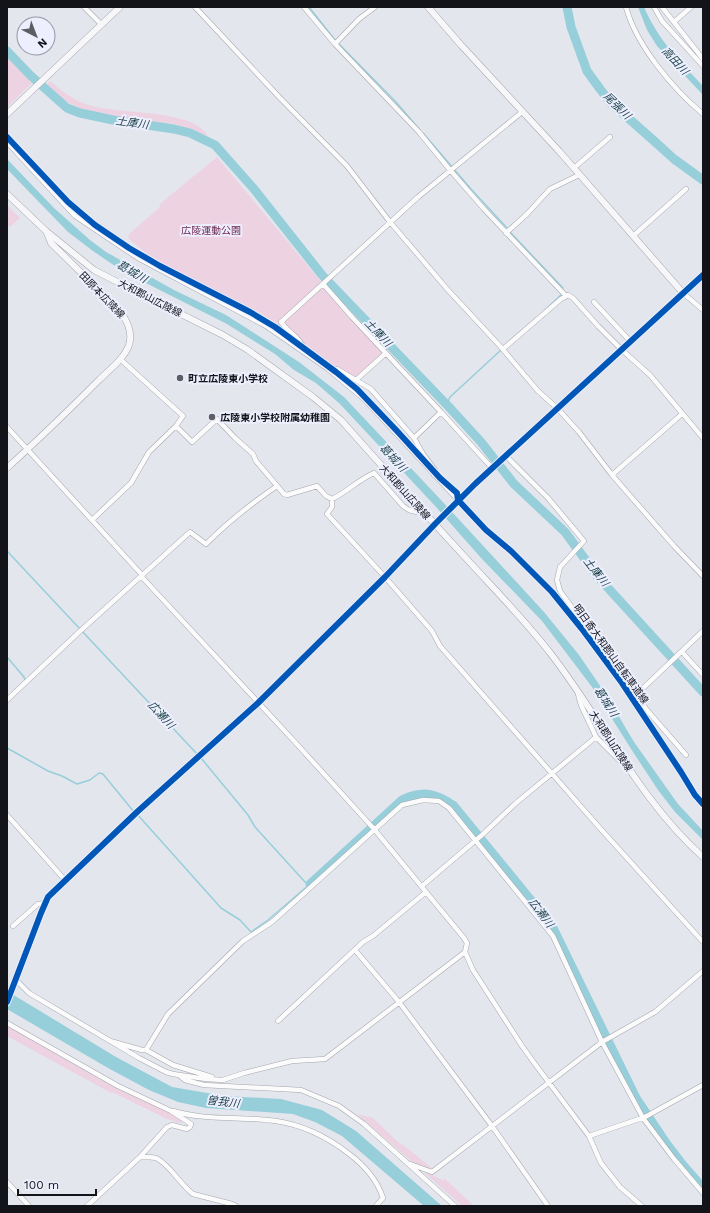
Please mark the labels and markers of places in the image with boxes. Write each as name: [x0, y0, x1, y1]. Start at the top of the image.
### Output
marker: 町立広陵東小学校: [175, 373, 185, 383]
place label: 町立広陵東小学校: [188, 373, 268, 384]
marker: 広陵東小学校附属幼稚園: [207, 412, 217, 422]
place label: 広陵東小学校附属幼稚園: [220, 412, 330, 423]

